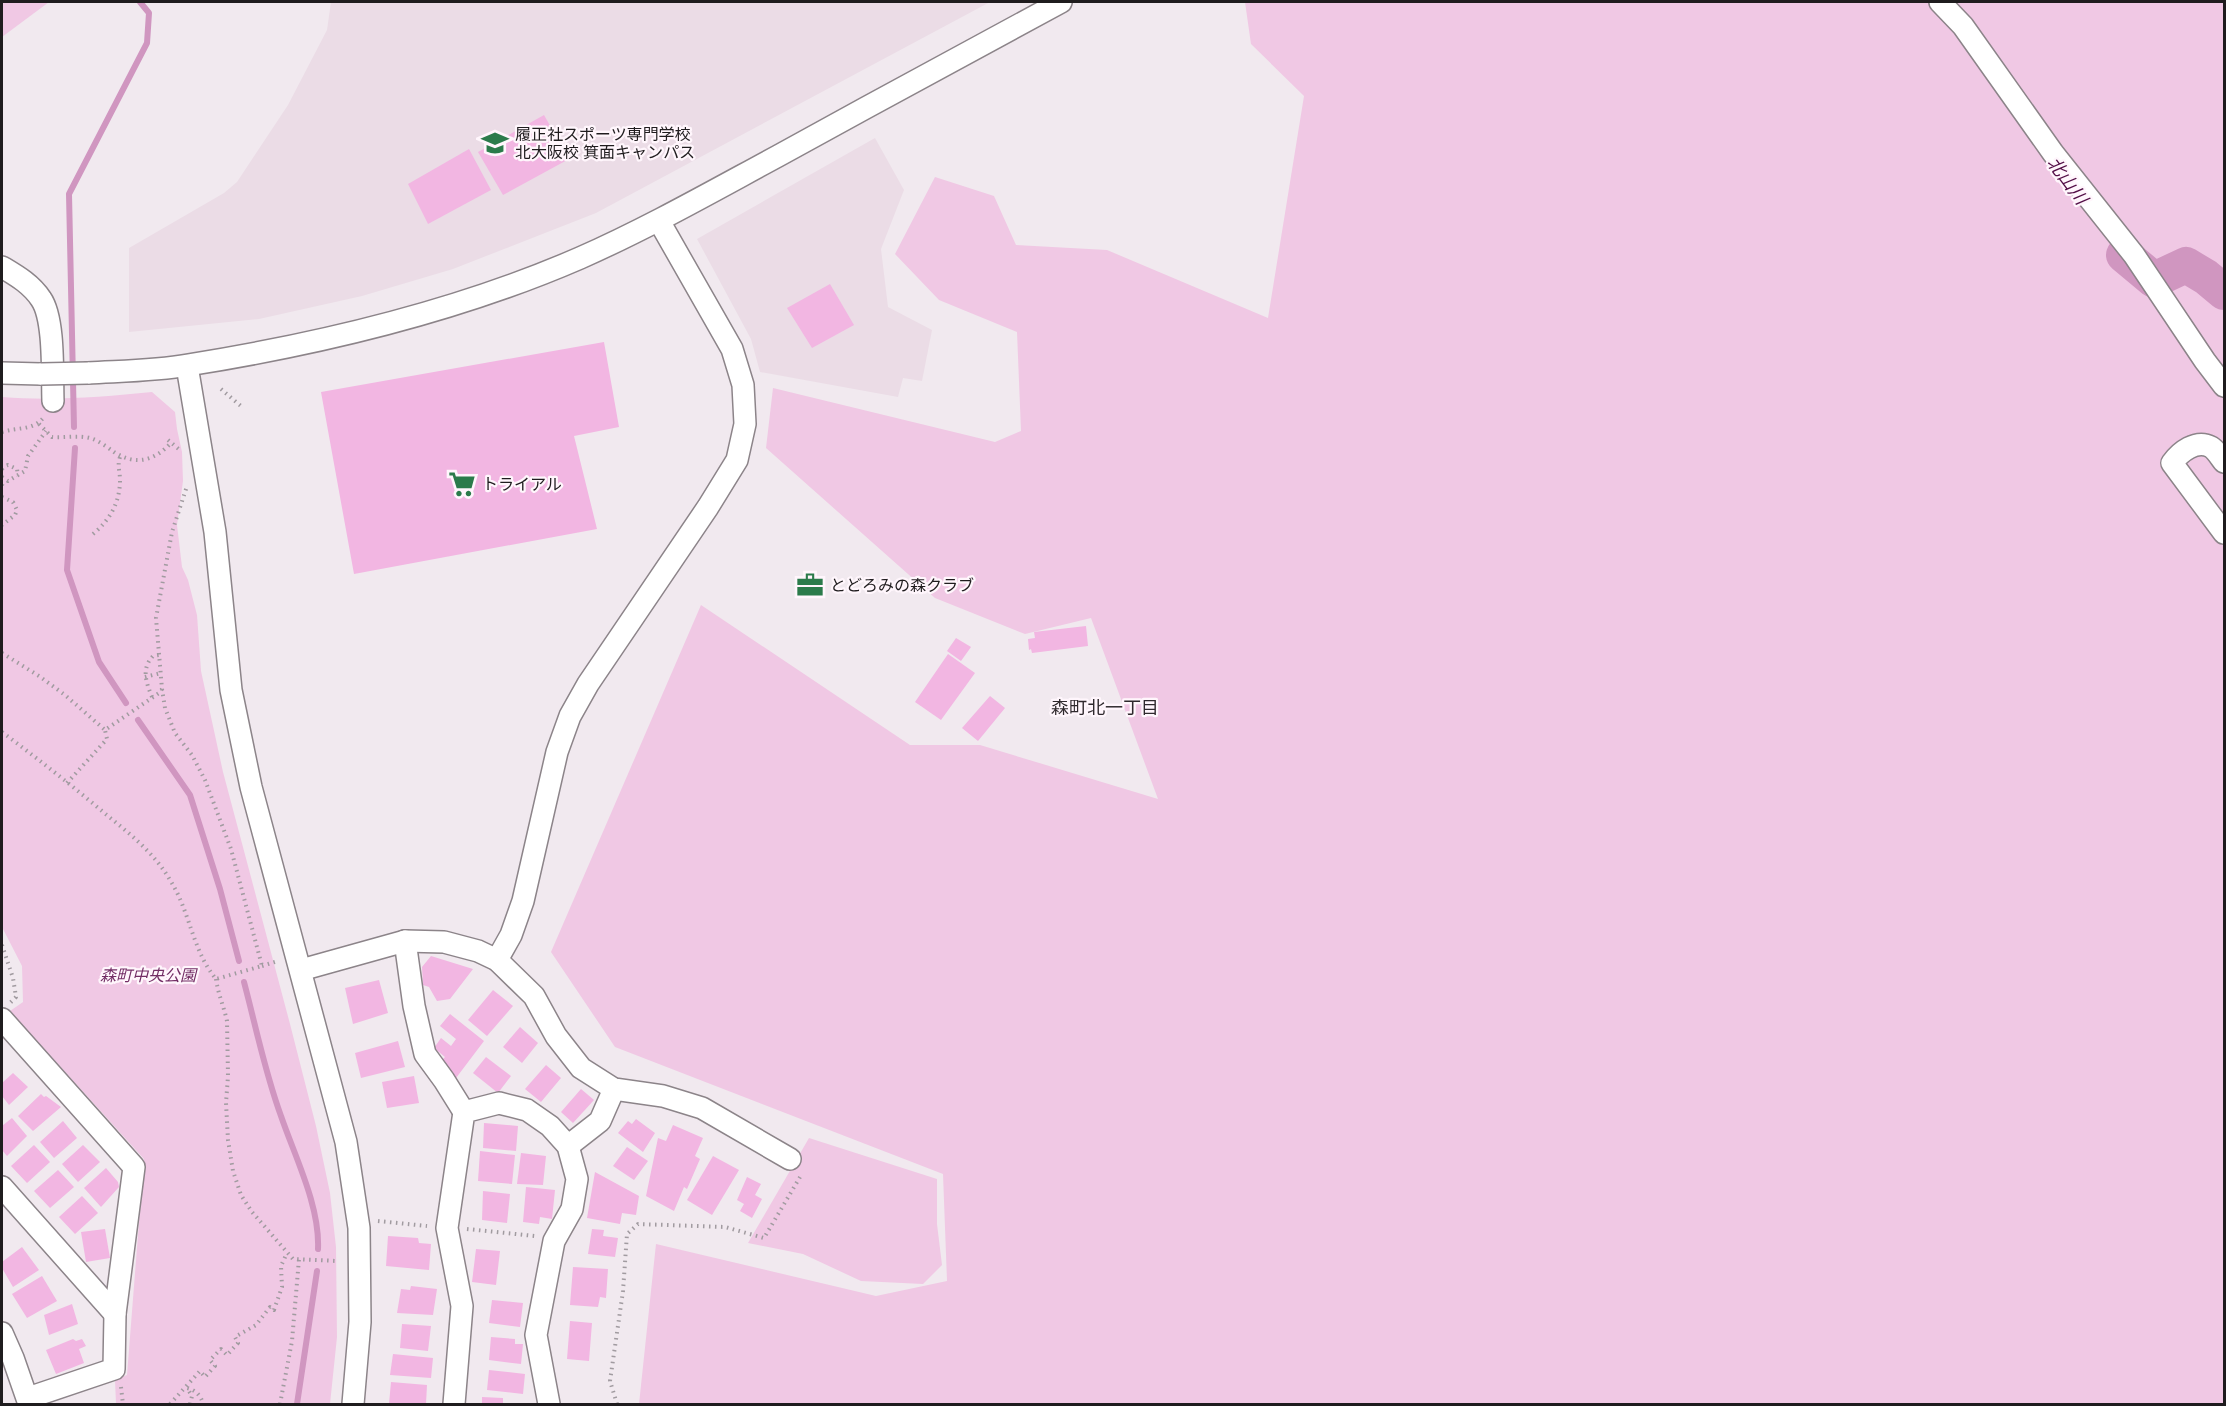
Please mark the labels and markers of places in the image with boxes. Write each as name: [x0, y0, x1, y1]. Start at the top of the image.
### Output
place label: 履正社スポーツ専門学校 北大阪校 箕面キャンパス: [515, 123, 695, 163]
school or university icon: 履正社スポーツ専門学校 北大阪校 箕面キャンパス: [480, 128, 510, 158]
supermarket icon: トライアル: [447, 469, 477, 499]
place label: トライアル: [482, 473, 562, 495]
office icon: とどろみの森クラブ: [795, 570, 825, 600]
place label: とどろみの森クラブ: [830, 574, 974, 596]

